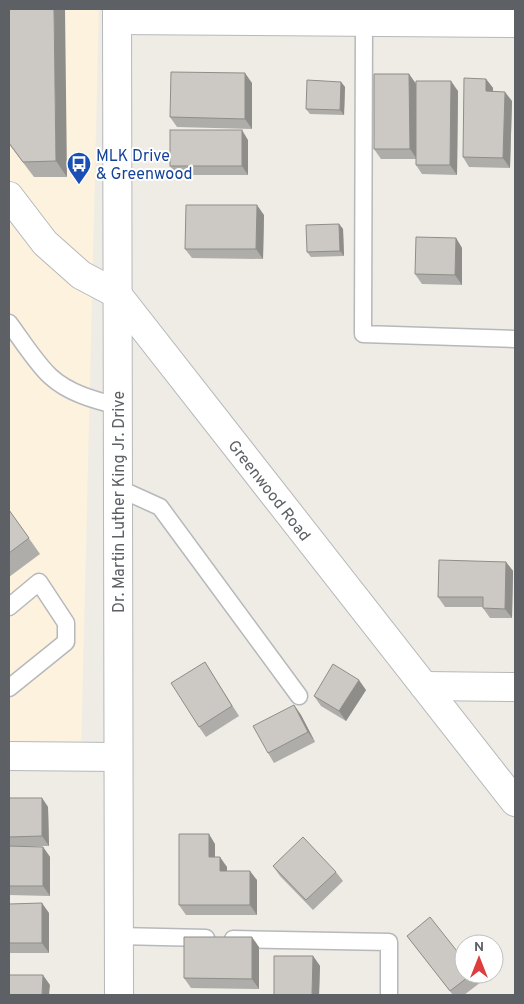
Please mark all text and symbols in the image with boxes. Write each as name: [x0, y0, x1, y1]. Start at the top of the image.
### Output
place label: MLK Drive & Greenwood: [96, 147, 193, 185]
bus stop icon: MLK Drive & Greenwood: [66, 151, 92, 185]
street label: Dr. Martin Luther King Jr. Drive: [110, 391, 130, 613]
street label: Greenwood Road: [223, 437, 314, 546]
north arrow: [454, 934, 504, 984]
text: N: [474, 939, 484, 956]

